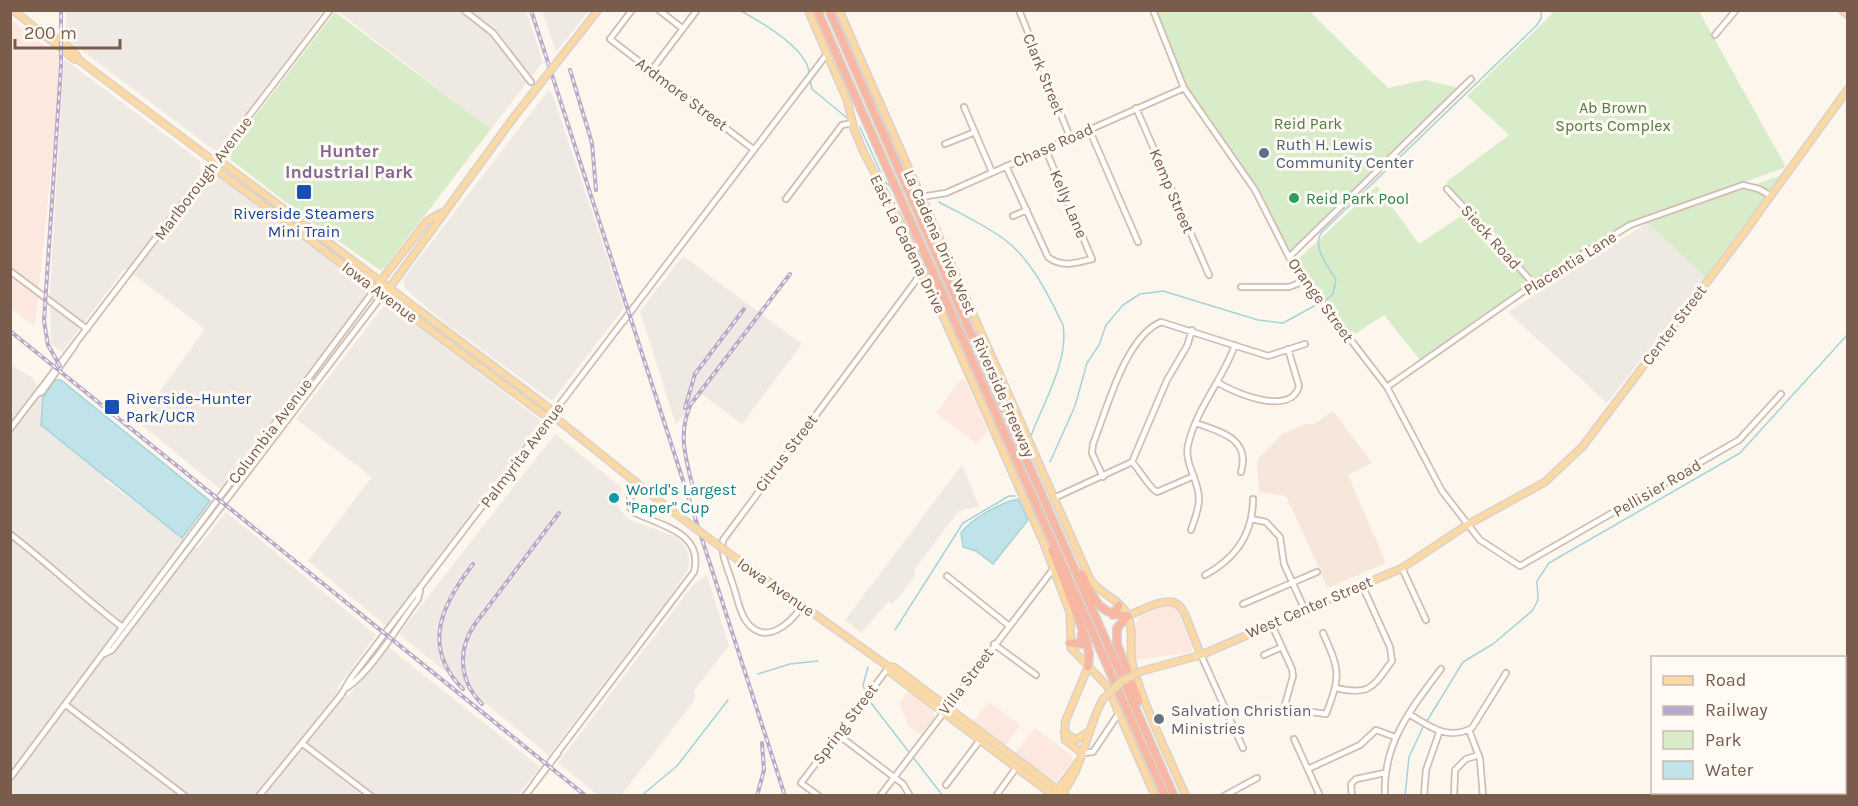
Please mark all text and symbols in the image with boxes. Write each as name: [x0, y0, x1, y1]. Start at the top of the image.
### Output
scale bar: [15, 12, 120, 50]
text: 200 m: [24, 22, 77, 44]
street label: Clark Street: [1019, 31, 1069, 117]
street label: Ardmore Street: [632, 53, 732, 135]
park label: Ab Brown Sports Complex: [1555, 98, 1671, 135]
street label: Marlborough Avenue: [150, 112, 256, 244]
park label: Reid Park: [1274, 114, 1342, 133]
street label: Chase Road: [1010, 119, 1096, 171]
place label: Ruth H. Lewis Community Center: [1276, 135, 1414, 172]
district label: Hunter Industrial Park: [285, 140, 413, 183]
street label: Kemp Street: [1146, 146, 1198, 236]
marker: Ruth H. Lewis Community Center: [1257, 146, 1271, 160]
street label: La Cadena Drive West: [900, 167, 980, 317]
street label: Kelly Lane: [1046, 167, 1092, 241]
street label: East La Cadena Drive: [866, 171, 950, 317]
marker: Riverside Steamers Mini Train: [295, 183, 313, 201]
place label: Reid Park Pool: [1306, 189, 1409, 208]
marker: Reid Park Pool: [1287, 191, 1301, 205]
street label: Sieck Road: [1457, 201, 1525, 273]
place label: Riverside Steamers Mini Train: [233, 204, 375, 241]
street label: Placentia Lane: [1520, 227, 1620, 299]
street label: Orange Street: [1284, 254, 1358, 346]
street label: Iowa Avenue: [338, 257, 422, 327]
street label: Center Street: [1638, 281, 1710, 369]
street label: Riverside Freeway: [969, 334, 1039, 461]
street label: Columbia Avenue: [224, 374, 316, 488]
place label: Riverside–Hunter Park/UCR: [126, 389, 251, 426]
marker: Riverside–Hunter Park/UCR: [103, 398, 121, 416]
street label: Palmyrita Avenue: [476, 399, 568, 511]
street label: Citrus Street: [751, 410, 821, 496]
street label: Pellisier Road: [1610, 455, 1704, 521]
place label: World's Largest "Paper" Cup: [626, 480, 736, 517]
marker: World's Largest "Paper" Cup: [607, 491, 621, 505]
street label: Iowa Avenue: [734, 553, 818, 621]
street label: West Center Street: [1243, 572, 1375, 642]
street label: Villa Street: [935, 644, 997, 718]
legend: [1651, 656, 1846, 794]
text: Road: [1705, 669, 1746, 691]
street label: Spring Street: [809, 680, 881, 768]
text: Railway: [1705, 699, 1768, 721]
place label: Salvation Christian Ministries: [1171, 701, 1311, 738]
marker: Salvation Christian Ministries: [1152, 712, 1166, 726]
text: Park: [1705, 729, 1742, 751]
text: Water: [1705, 759, 1753, 781]

